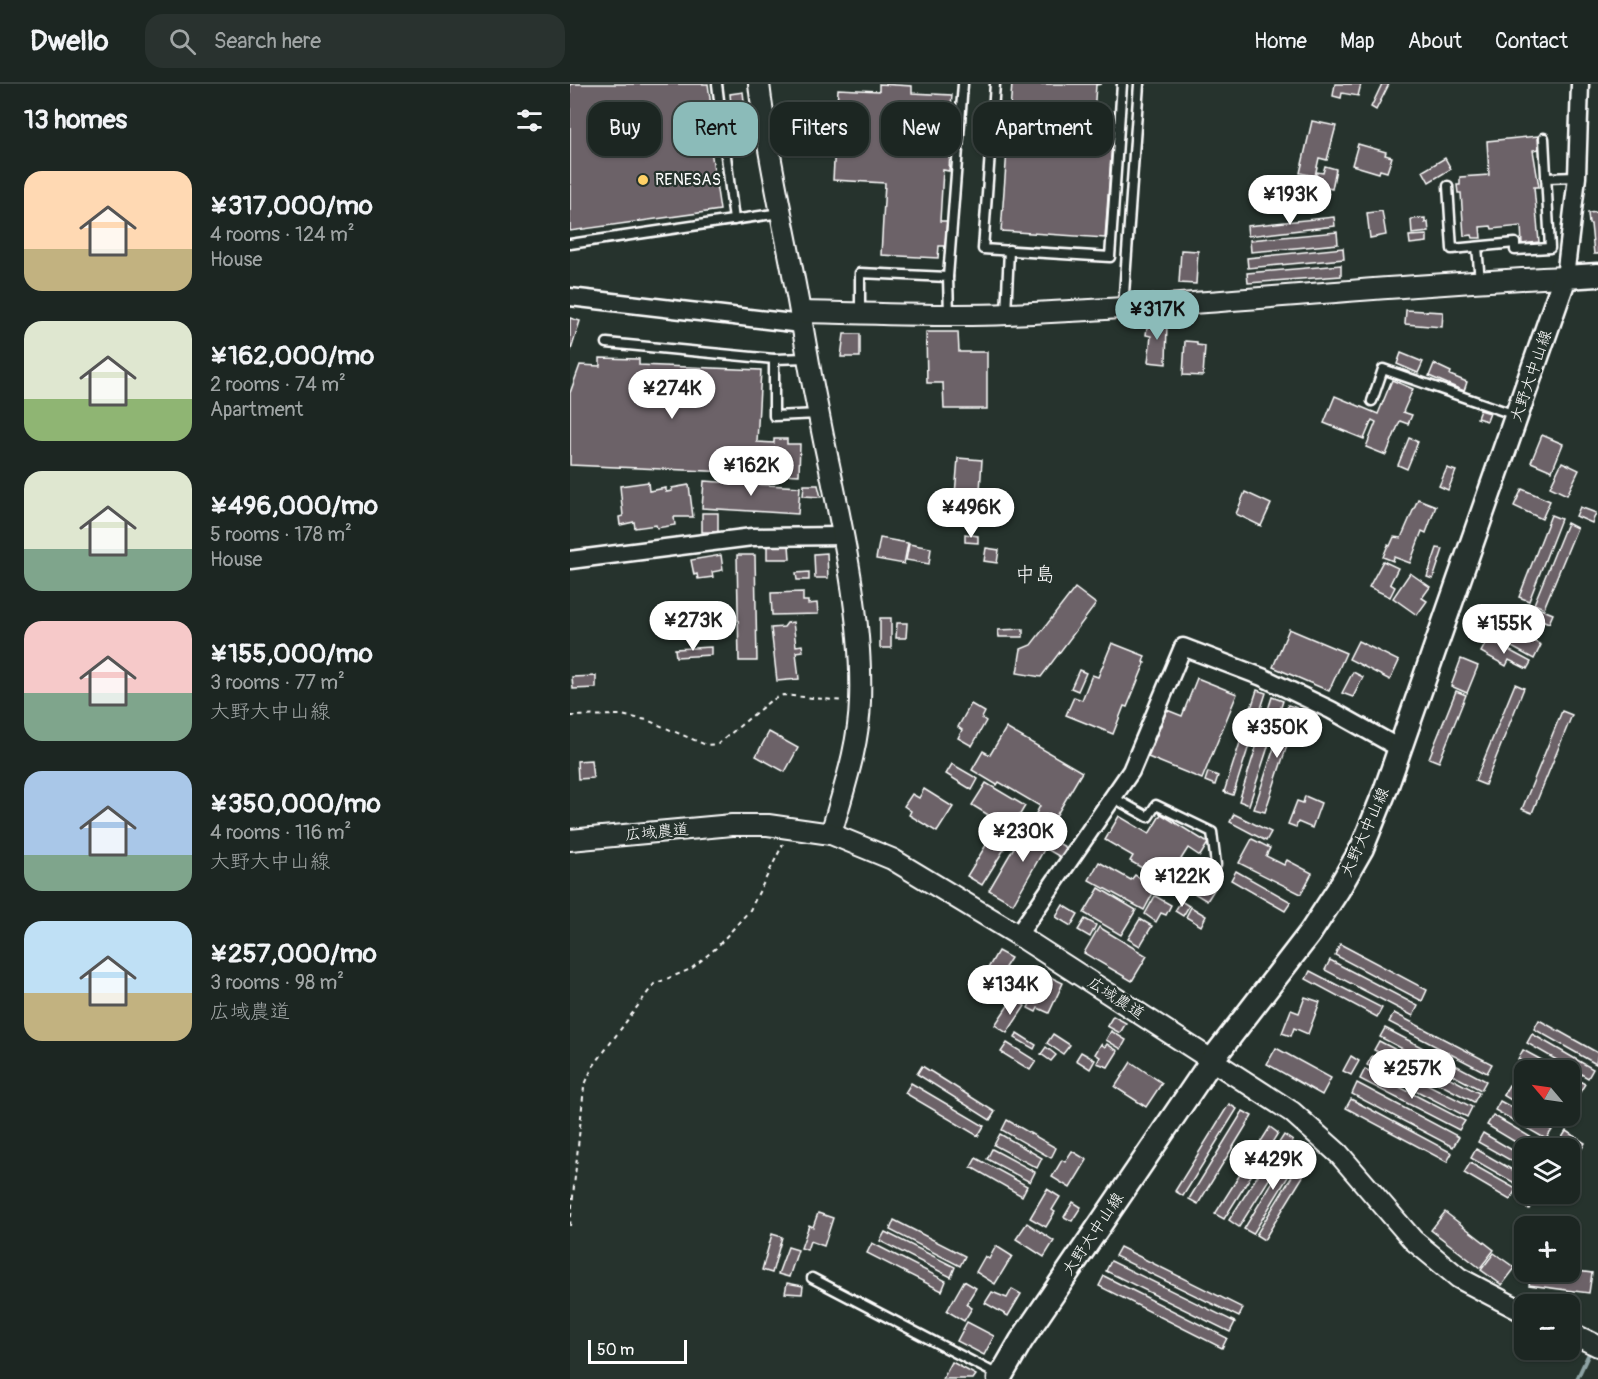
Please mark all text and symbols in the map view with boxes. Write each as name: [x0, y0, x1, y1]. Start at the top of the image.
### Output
search box: [145, 14, 565, 68]
text: Dwello: [30, 24, 109, 59]
icon: search: [166, 25, 199, 58]
text: Search here: [214, 27, 321, 55]
text: Home: [1254, 28, 1307, 55]
text: Map: [1340, 28, 1375, 55]
text: About: [1408, 28, 1462, 55]
text: Contact: [1495, 28, 1568, 55]
chip: Buy: [588, 102, 661, 156]
chip: Rent: [673, 102, 758, 156]
chip: Filters: [770, 102, 869, 156]
chip: New: [881, 102, 961, 156]
chip: Apartment: [973, 102, 1113, 156]
text: 13 homes: [24, 104, 127, 136]
icon: filters: [513, 104, 546, 137]
place label: RENESAS: [655, 170, 721, 190]
marker: RENESAS: [636, 173, 650, 187]
pin: ¥193K: [1248, 175, 1332, 226]
text: ¥193K: [1262, 182, 1318, 207]
text: ¥317,000/mo: [210, 190, 373, 222]
icon: home: [72, 195, 144, 267]
text: 4 rooms · 124 m²: [210, 222, 355, 247]
text: House: [210, 247, 262, 272]
pin: ¥317K: [1115, 290, 1199, 341]
text: ¥317K: [1129, 297, 1185, 322]
street label: 大野大中山線: [1506, 327, 1556, 425]
text: ¥162,000/mo: [210, 340, 374, 372]
icon: home: [72, 345, 144, 417]
pin: ¥274K: [630, 369, 714, 420]
text: 2 rooms · 74 m²: [210, 372, 346, 397]
text: ¥274K: [642, 376, 702, 401]
text: Apartment: [210, 397, 303, 422]
pin: ¥162K: [709, 446, 793, 497]
text: ¥162K: [723, 453, 779, 478]
pin: ¥496K: [929, 488, 1013, 539]
text: ¥496,000/mo: [210, 490, 378, 522]
icon: home: [72, 495, 144, 567]
text: ¥496K: [941, 495, 1001, 520]
text: 5 rooms · 178 m²: [210, 522, 352, 547]
text: House: [210, 547, 262, 572]
district label: 中島: [1015, 562, 1055, 587]
pin: ¥273K: [651, 601, 735, 652]
pin: ¥155K: [1462, 604, 1546, 655]
text: ¥273K: [664, 608, 722, 633]
text: ¥155K: [1476, 611, 1532, 636]
text: ¥155,000/mo: [210, 638, 373, 670]
icon: home: [72, 645, 144, 717]
text: 3 rooms · 77 m²: [210, 670, 345, 695]
text: 大野大中山線: [210, 699, 330, 724]
pin: ¥350K: [1235, 708, 1319, 759]
text: ¥350K: [1246, 715, 1308, 740]
street label: 大野大中山線: [1336, 784, 1394, 880]
text: ¥350,000/mo: [210, 788, 381, 820]
icon: home: [72, 795, 144, 867]
pin: ¥230K: [981, 812, 1065, 863]
street label: 広域農道: [624, 819, 690, 845]
text: ¥230K: [992, 819, 1054, 844]
text: 4 rooms · 116 m²: [210, 820, 351, 845]
text: 大野大中山線: [210, 849, 330, 874]
pin: ¥122K: [1140, 857, 1224, 908]
text: ¥122K: [1154, 864, 1210, 889]
text: ¥257,000/mo: [210, 938, 377, 970]
icon: home: [72, 945, 144, 1017]
pin: ¥134K: [968, 965, 1052, 1016]
text: 3 rooms · 98 m²: [210, 970, 344, 995]
text: ¥134K: [982, 972, 1038, 997]
street label: 広域農道: [1084, 972, 1148, 1024]
text: 広域農道: [210, 999, 290, 1024]
pin: ¥257K: [1370, 1049, 1454, 1100]
text: ¥257K: [1383, 1056, 1441, 1081]
north arrow: [1514, 1060, 1580, 1126]
map controls: [1514, 1060, 1580, 1360]
button: layers: [1514, 1138, 1580, 1204]
pin: ¥429K: [1231, 1140, 1315, 1191]
text: ¥429K: [1243, 1147, 1303, 1172]
street label: 大野大中山線: [1058, 1189, 1128, 1279]
button: +: [1514, 1216, 1580, 1282]
button: −: [1514, 1294, 1580, 1360]
scale bar: [588, 1337, 687, 1364]
text: 50 m: [597, 1340, 634, 1360]

